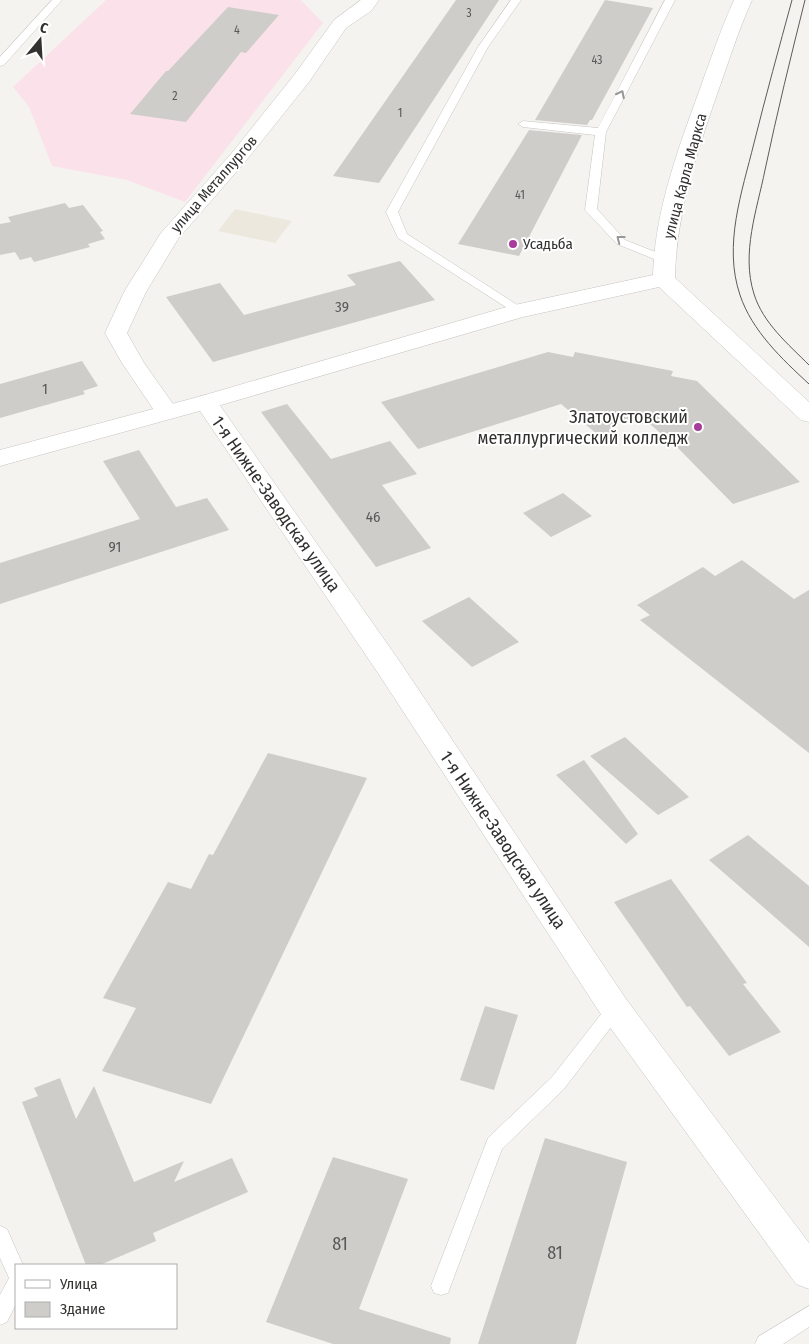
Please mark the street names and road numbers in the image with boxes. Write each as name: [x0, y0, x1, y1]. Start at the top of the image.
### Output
street label: улица Карла Маркса: [660, 111, 710, 241]
street label: улица Металлургов: [167, 132, 261, 236]
street label: 1-я Нижне-Заводская улица: [207, 412, 345, 596]
street label: 1-я Нижне-Заводская улица: [435, 747, 571, 933]

